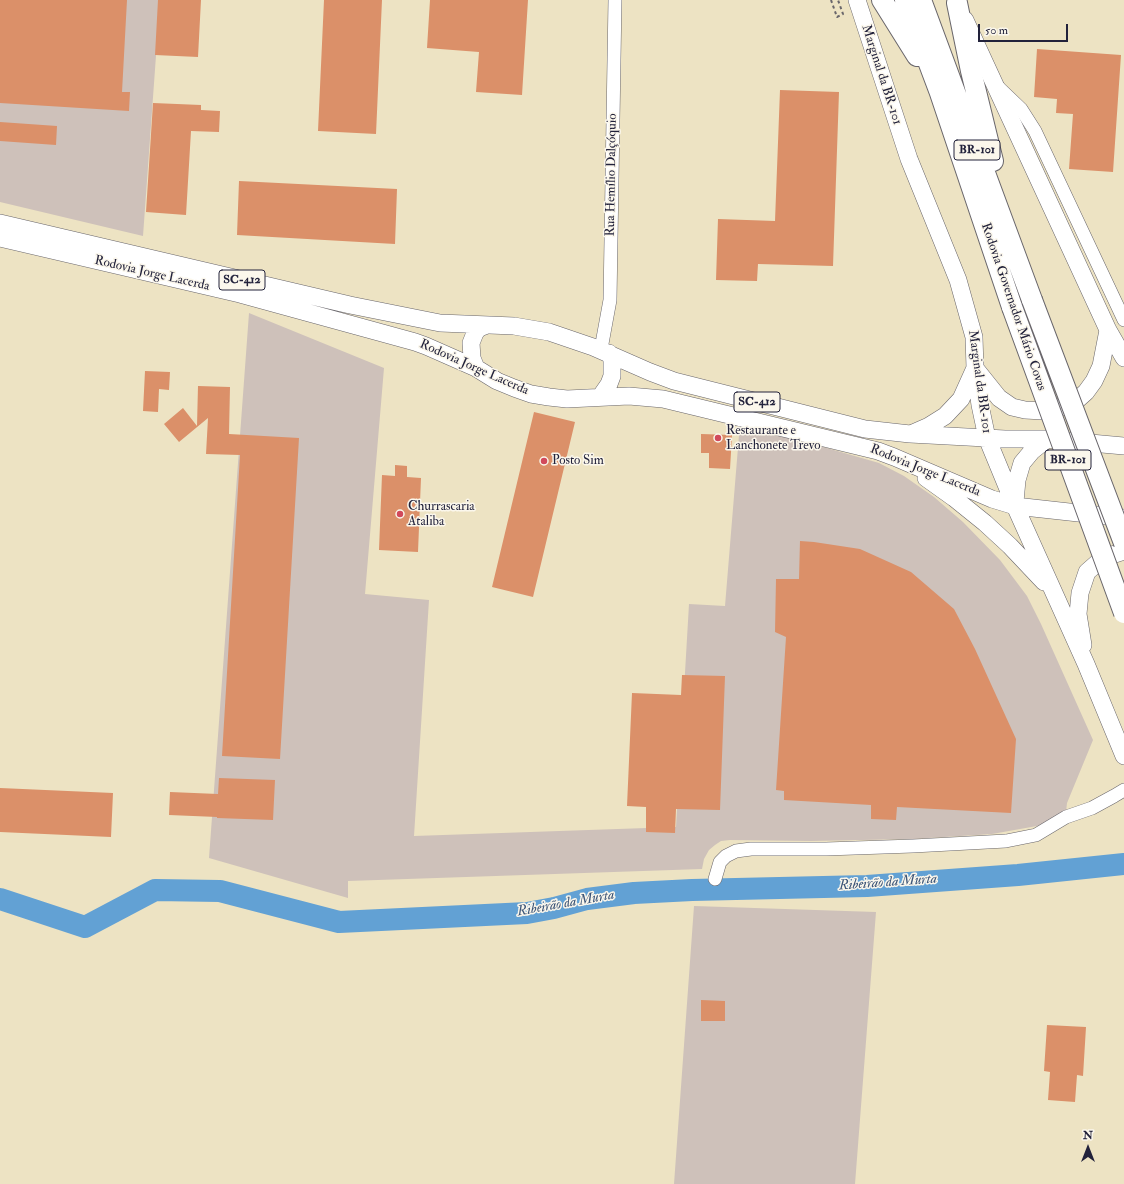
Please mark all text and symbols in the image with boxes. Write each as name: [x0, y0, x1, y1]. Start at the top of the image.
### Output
scale bar: [980, 16, 1070, 42]
street label: Marginal da BR-101: [857, 23, 905, 127]
text: 50 m: [985, 23, 1008, 38]
street label: Rua Hemílio Dalçóquio: [603, 113, 621, 237]
road number: BR-101: [954, 140, 1000, 160]
street label: Rodovia Governador Mário Covas: [977, 221, 1049, 393]
street label: Rodovia Jorge Lacerda: [93, 253, 211, 295]
road number: SC-412: [219, 270, 265, 290]
street label: Marginal da BR-101: [964, 329, 994, 435]
street label: Rodovia Jorge Lacerda: [417, 337, 531, 399]
road number: SC-412: [734, 392, 780, 412]
place label: Restaurante e Lanchonete Trevo: [726, 423, 821, 454]
marker: Restaurante e Lanchonete Trevo: [713, 433, 723, 443]
street label: Rodovia Jorge Lacerda: [868, 442, 982, 500]
road number: BR-101: [1045, 450, 1091, 470]
place label: Posto Sim: [552, 453, 604, 469]
marker: Posto Sim: [539, 456, 549, 466]
place label: Churrascaria Ataliba: [408, 499, 475, 530]
marker: Churrascaria Ataliba: [395, 509, 405, 519]
water label: Ribeirão da Murta: [838, 871, 938, 895]
water label: Ribeirão da Murta: [516, 887, 616, 921]
north arrow: [1068, 1128, 1108, 1168]
text: N: [1083, 1129, 1093, 1142]

